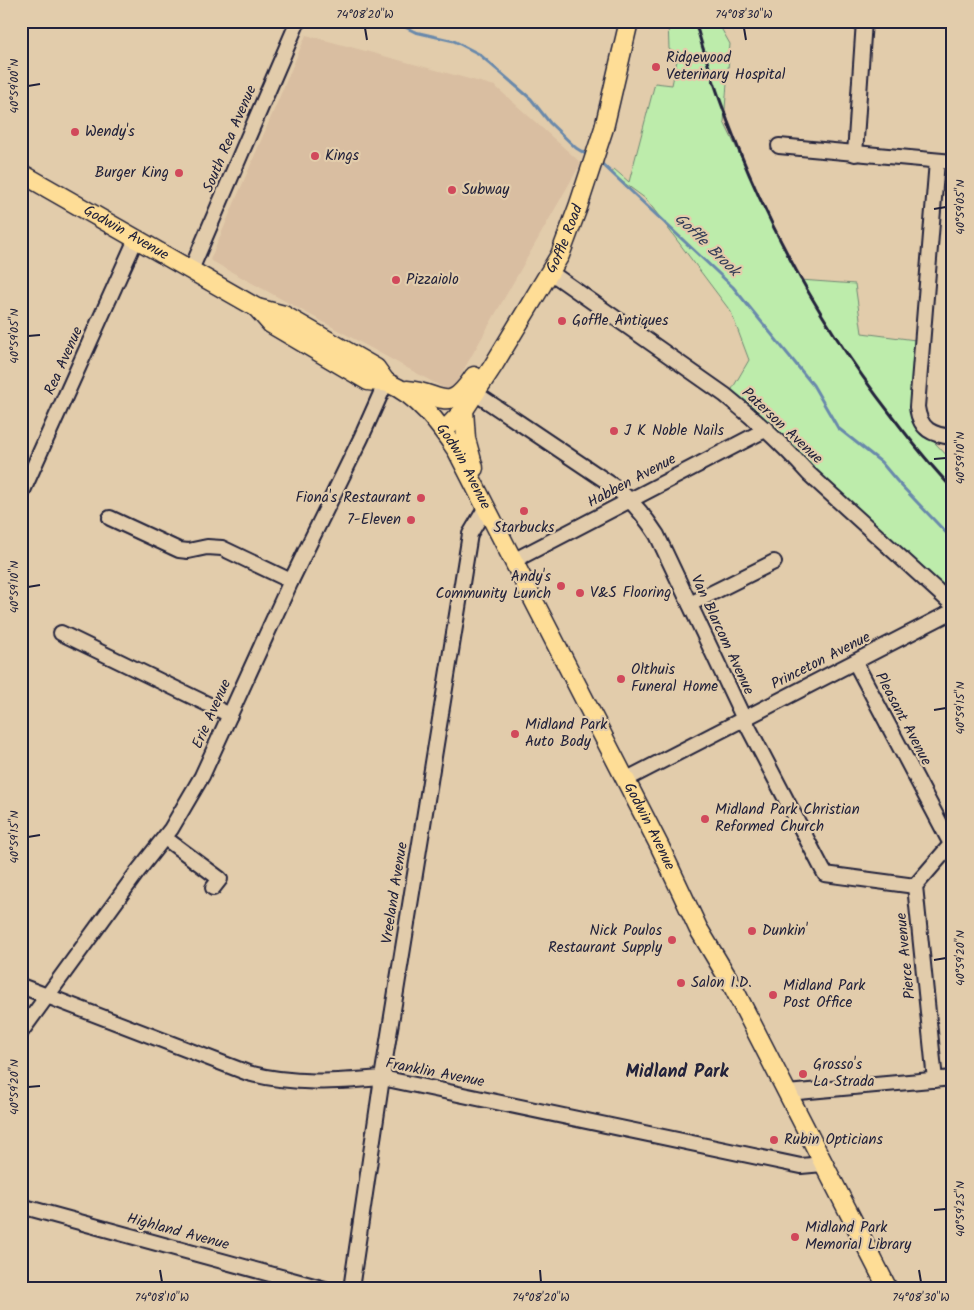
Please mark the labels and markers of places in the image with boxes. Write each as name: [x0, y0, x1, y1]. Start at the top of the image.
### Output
place label: Ridgewood Veterinary Hospital: [666, 46, 786, 87]
marker: Ridgewood Veterinary Hospital: [650, 61, 662, 73]
place label: Wendy's: [85, 120, 135, 144]
marker: Wendy's: [69, 126, 81, 138]
place label: Kings: [325, 144, 360, 168]
marker: Kings: [309, 150, 321, 162]
place label: Burger King: [95, 161, 169, 185]
marker: Burger King: [173, 167, 185, 179]
place label: Subway: [462, 178, 510, 202]
marker: Subway: [446, 184, 458, 196]
place label: Pizzaiolo: [406, 268, 459, 292]
marker: Pizzaiolo: [390, 274, 402, 286]
place label: Goffle Antiques: [572, 309, 669, 333]
marker: Goffle Antiques: [556, 315, 568, 327]
place label: J K Noble Nails: [624, 419, 725, 443]
marker: J K Noble Nails: [608, 425, 620, 437]
place label: Fiona's Restaurant: [295, 486, 411, 510]
marker: Fiona's Restaurant: [415, 492, 427, 504]
marker: Starbucks: [518, 505, 530, 517]
place label: 7-Eleven: [347, 508, 401, 532]
marker: 7-Eleven: [405, 514, 417, 526]
place label: Starbucks: [494, 516, 555, 540]
place label: Andy's Community Lunch: [436, 565, 552, 606]
marker: Andy's Community Lunch: [555, 580, 567, 592]
place label: V&S Flooring: [590, 581, 671, 605]
marker: V&S Flooring: [574, 587, 586, 599]
place label: Olthuis Funeral Home: [631, 658, 718, 699]
marker: Olthuis Funeral Home: [615, 673, 627, 685]
place label: Midland Park Auto Body: [525, 713, 608, 754]
marker: Midland Park Auto Body: [509, 728, 521, 740]
place label: Midland Park Christian Reformed Church: [715, 798, 860, 839]
marker: Midland Park Christian Reformed Church: [699, 813, 711, 825]
place label: Nick Poulos Restaurant Supply: [548, 919, 663, 960]
place label: Dunkin': [762, 919, 808, 943]
marker: Dunkin': [746, 925, 758, 937]
marker: Nick Poulos Restaurant Supply: [666, 934, 678, 946]
place label: Salon I.D.: [691, 971, 752, 995]
place label: Midland Park Post Office: [783, 974, 866, 1015]
marker: Salon I.D.: [675, 977, 687, 989]
marker: Midland Park Post Office: [767, 989, 779, 1001]
place label: Grosso's La Strada: [813, 1053, 875, 1094]
marker: Grosso's La Strada: [797, 1068, 809, 1080]
place label: Rubin Opticians: [784, 1128, 883, 1152]
marker: Rubin Opticians: [768, 1134, 780, 1146]
place label: Midland Park Memorial Library: [805, 1216, 912, 1257]
marker: Midland Park Memorial Library: [789, 1231, 801, 1243]

